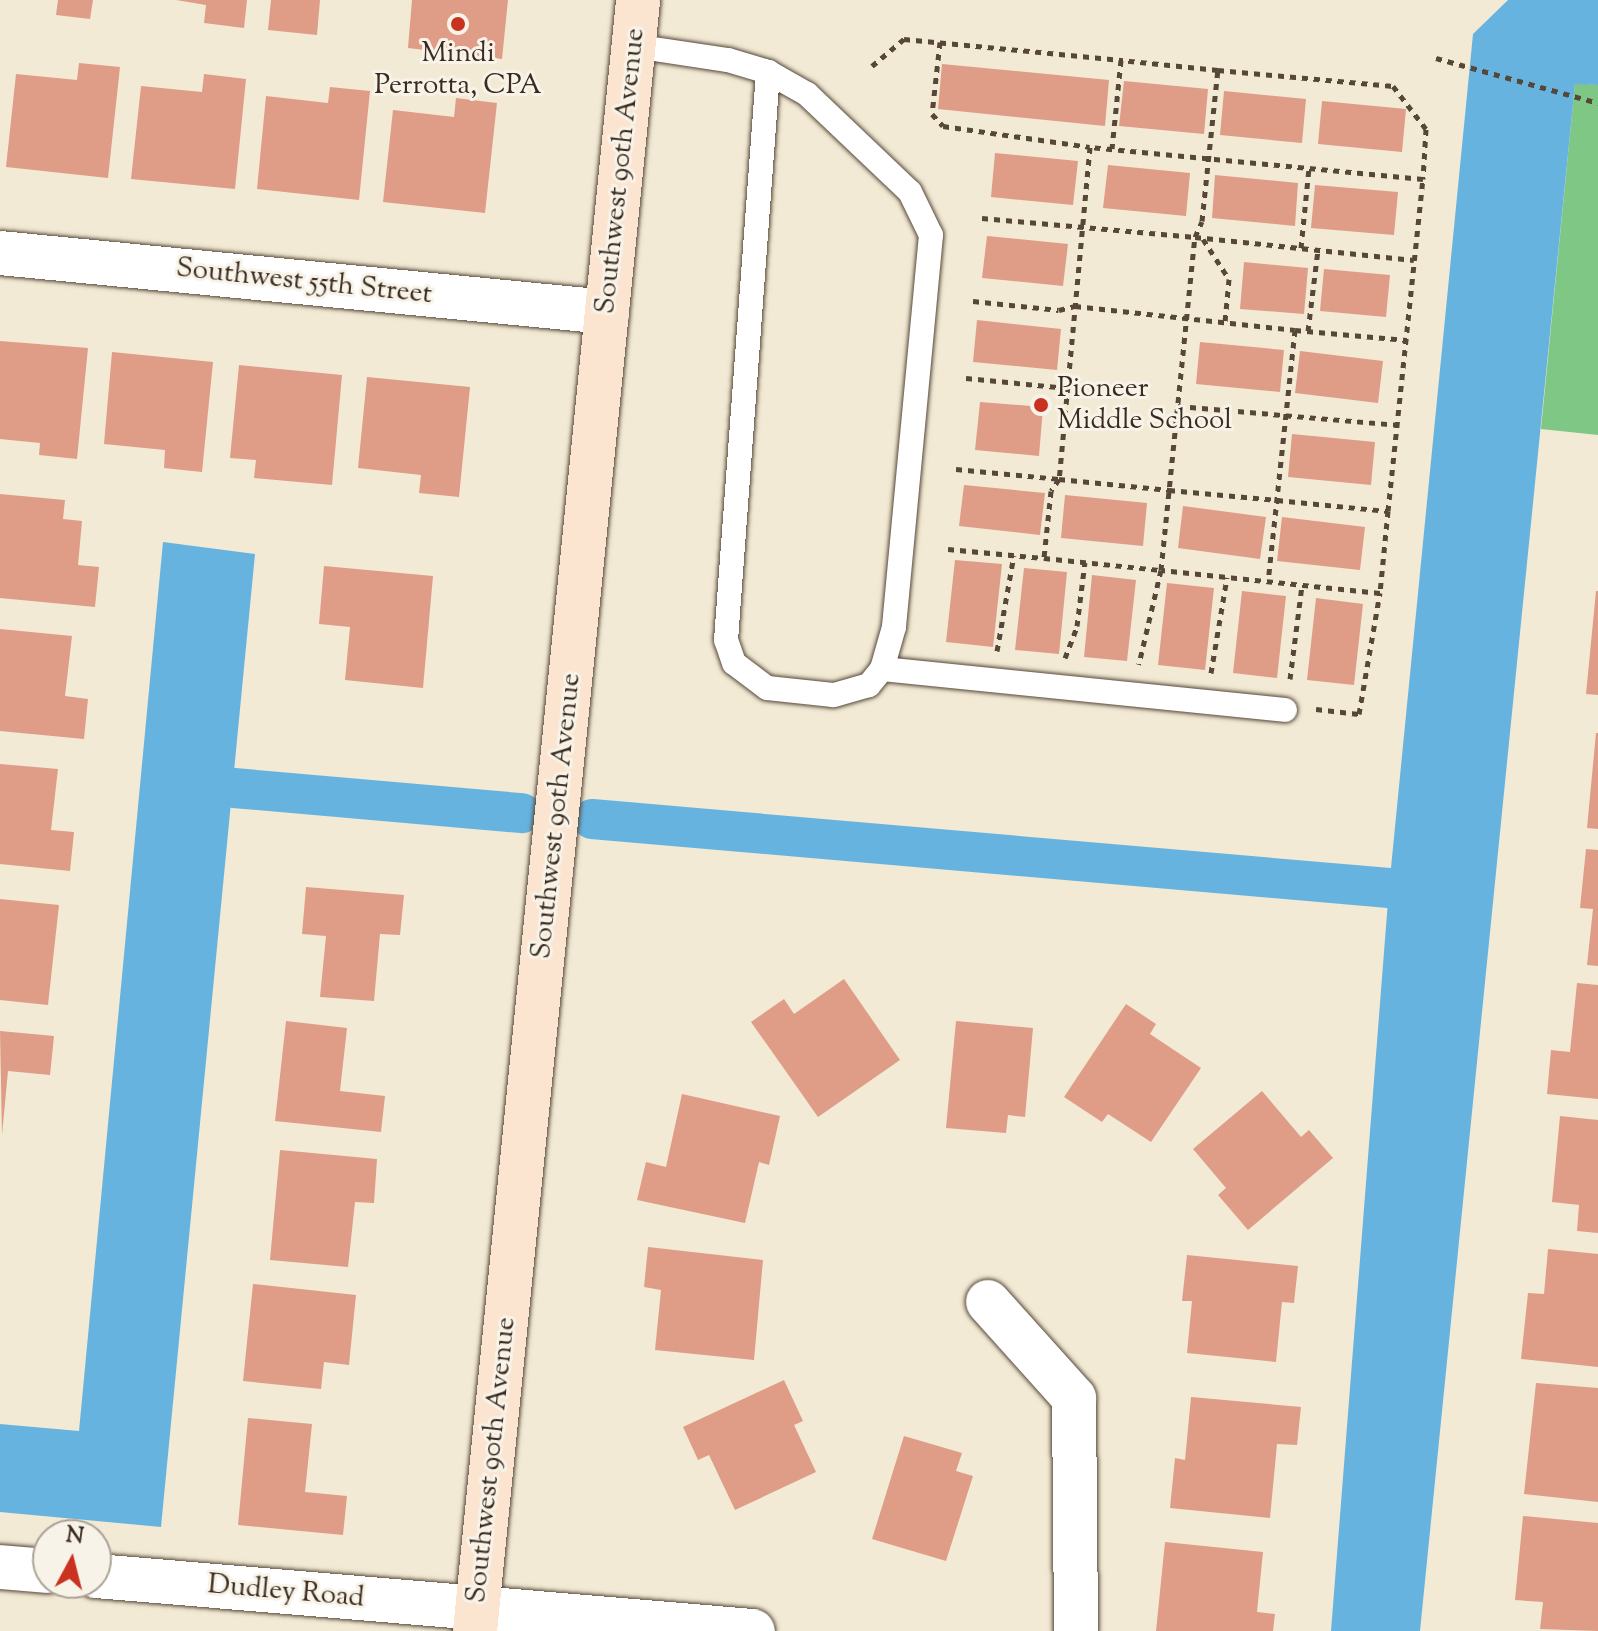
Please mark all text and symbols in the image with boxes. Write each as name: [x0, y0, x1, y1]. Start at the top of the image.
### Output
marker: Mindi Perrotta, CPA: [449, 15, 467, 33]
street label: Southwest 90th Avenue: [589, 26, 653, 316]
place label: Mindi Perrotta, CPA: [374, 37, 542, 103]
street label: Southwest 55th Street: [174, 252, 434, 312]
place label: Pioneer Middle School: [1057, 372, 1232, 438]
marker: Pioneer Middle School: [1032, 396, 1050, 414]
street label: Southwest 90th Avenue: [525, 671, 589, 961]
street label: Southwest 90th Avenue: [460, 1315, 524, 1605]
north arrow: [32, 1519, 112, 1599]
text: N: [64, 1520, 85, 1554]
street label: Dudley Road: [206, 1568, 366, 1616]

